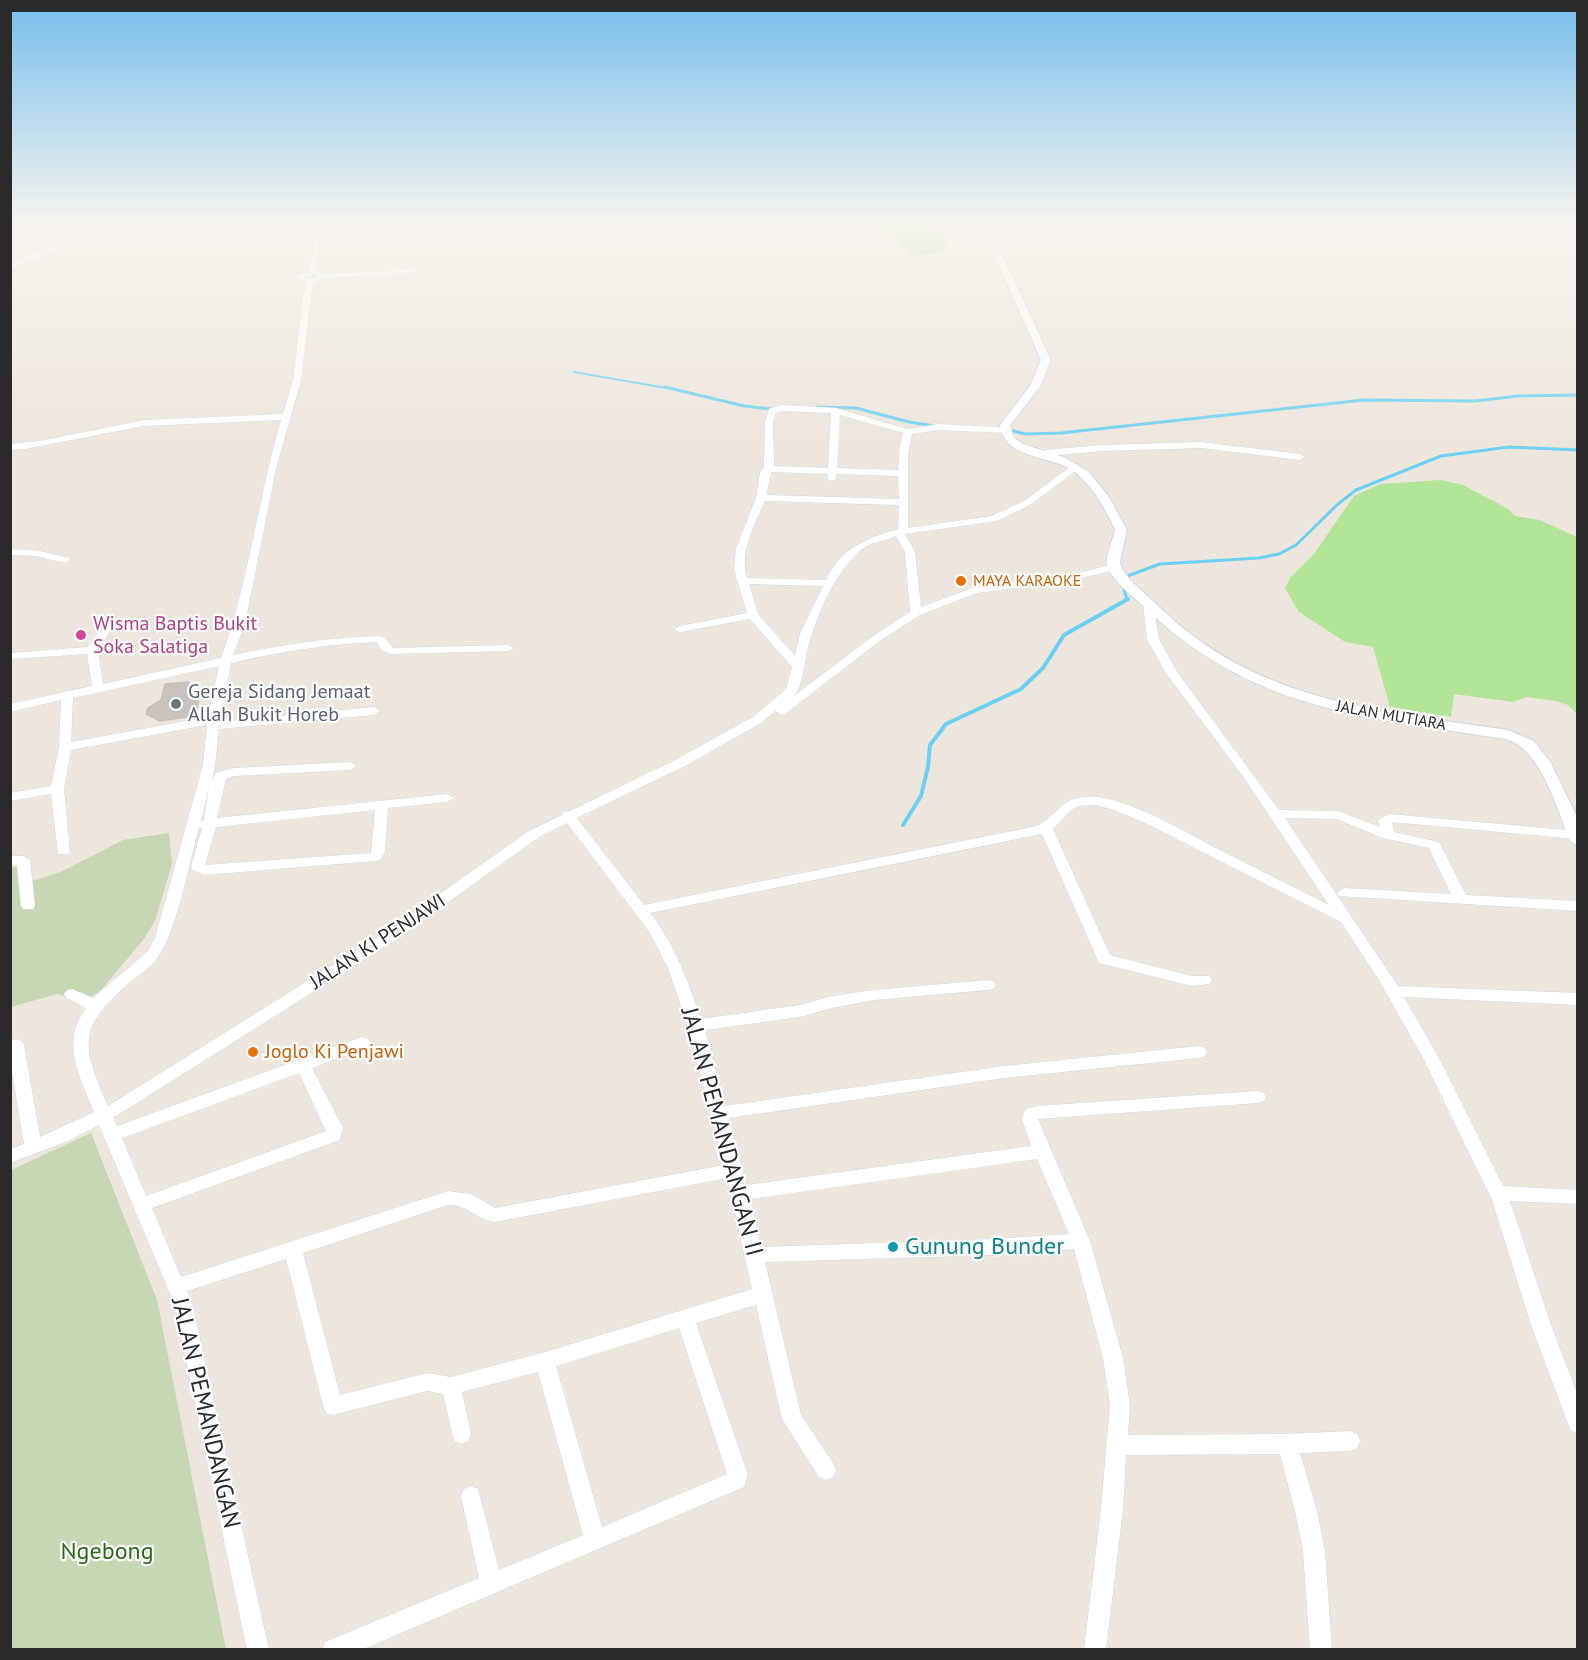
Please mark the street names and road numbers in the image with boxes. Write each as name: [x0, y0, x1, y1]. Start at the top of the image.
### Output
street label: JALAN MUTIARA: [1335, 697, 1447, 735]
street label: JALAN KI PENJAWI: [306, 889, 450, 995]
street label: JALAN PEMANDANGAN II: [674, 1005, 768, 1259]
street label: JALAN PEMANDANGAN: [164, 1295, 246, 1531]

